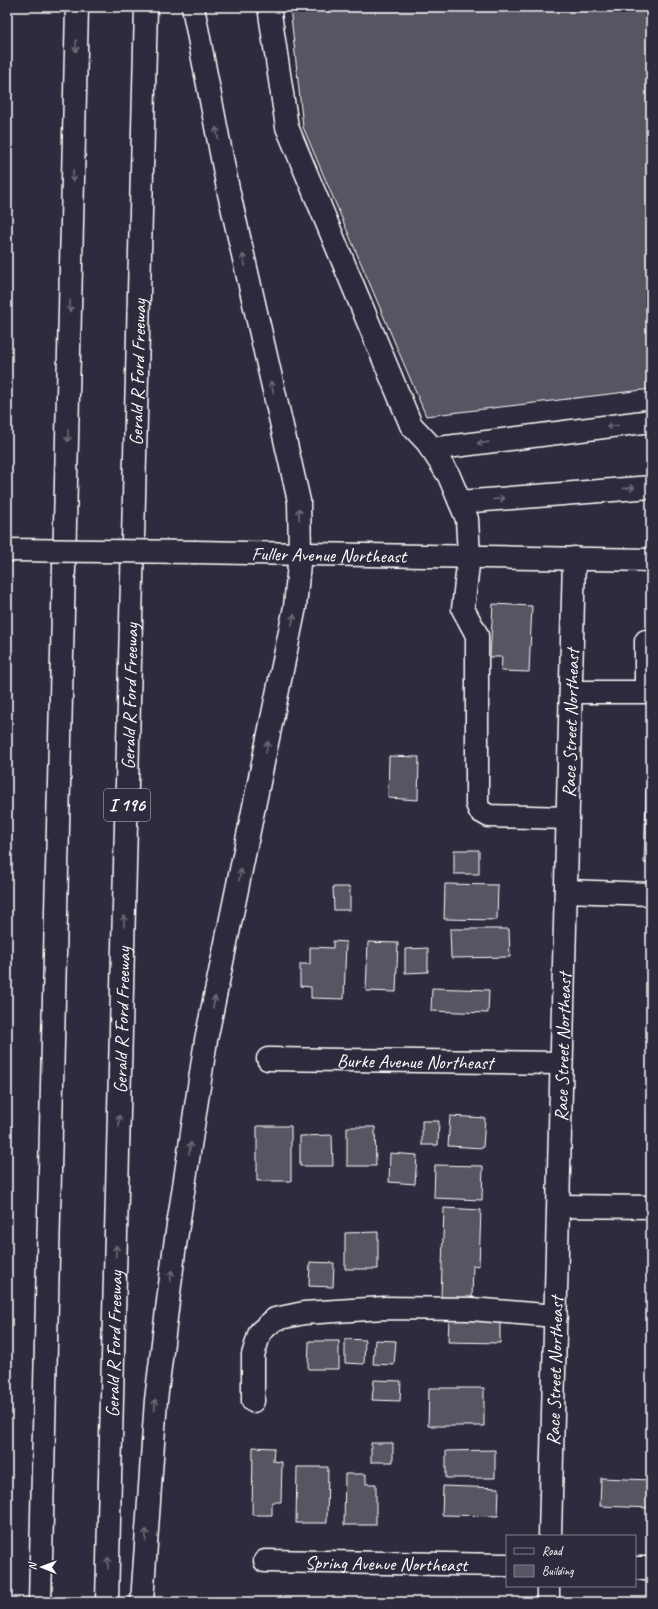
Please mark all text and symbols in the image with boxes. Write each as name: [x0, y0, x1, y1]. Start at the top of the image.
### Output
one-way arrow: [72, 39, 80, 52]
one-way arrow: [213, 127, 221, 140]
one-way arrow: [70, 169, 77, 182]
one-way arrow: [239, 254, 247, 267]
street label: Gerald R Ford Freeway: [124, 297, 152, 446]
one-way arrow: [67, 299, 74, 312]
one-way arrow: [268, 381, 276, 394]
one-way arrow: [606, 422, 619, 430]
one-way arrow: [64, 429, 71, 442]
one-way arrow: [477, 439, 490, 447]
one-way arrow: [622, 485, 635, 492]
one-way arrow: [492, 495, 505, 503]
one-way arrow: [295, 508, 303, 521]
street label: Fuller Avenue Northeast: [251, 542, 408, 569]
one-way arrow: [289, 614, 297, 627]
street label: Gerald R Ford Freeway: [116, 621, 144, 770]
street label: Race Street Northeast: [557, 646, 585, 798]
one-way arrow: [263, 741, 271, 754]
road number: I 196: [104, 789, 150, 821]
one-way arrow: [237, 869, 245, 882]
one-way arrow: [120, 915, 128, 928]
street label: Gerald R Ford Freeway: [108, 945, 136, 1094]
street label: Race Street Northeast: [549, 970, 577, 1122]
one-way arrow: [211, 996, 219, 1009]
street label: Burke Avenue Northeast: [337, 1049, 496, 1075]
one-way arrow: [115, 1115, 123, 1128]
one-way arrow: [186, 1142, 194, 1155]
one-way arrow: [112, 1245, 120, 1258]
street label: Gerald R Ford Freeway: [101, 1269, 128, 1418]
one-way arrow: [167, 1270, 175, 1283]
street label: Race Street Northeast: [541, 1294, 569, 1446]
one-way arrow: [152, 1399, 159, 1412]
one-way arrow: [143, 1529, 150, 1542]
legend: [506, 1535, 636, 1587]
text: Road: [542, 1543, 564, 1559]
north arrow: [22, 1547, 62, 1587]
street label: Spring Avenue Northeast: [305, 1551, 469, 1577]
one-way arrow: [104, 1557, 112, 1570]
text: N: [25, 1561, 39, 1570]
text: Building: [542, 1563, 574, 1579]

